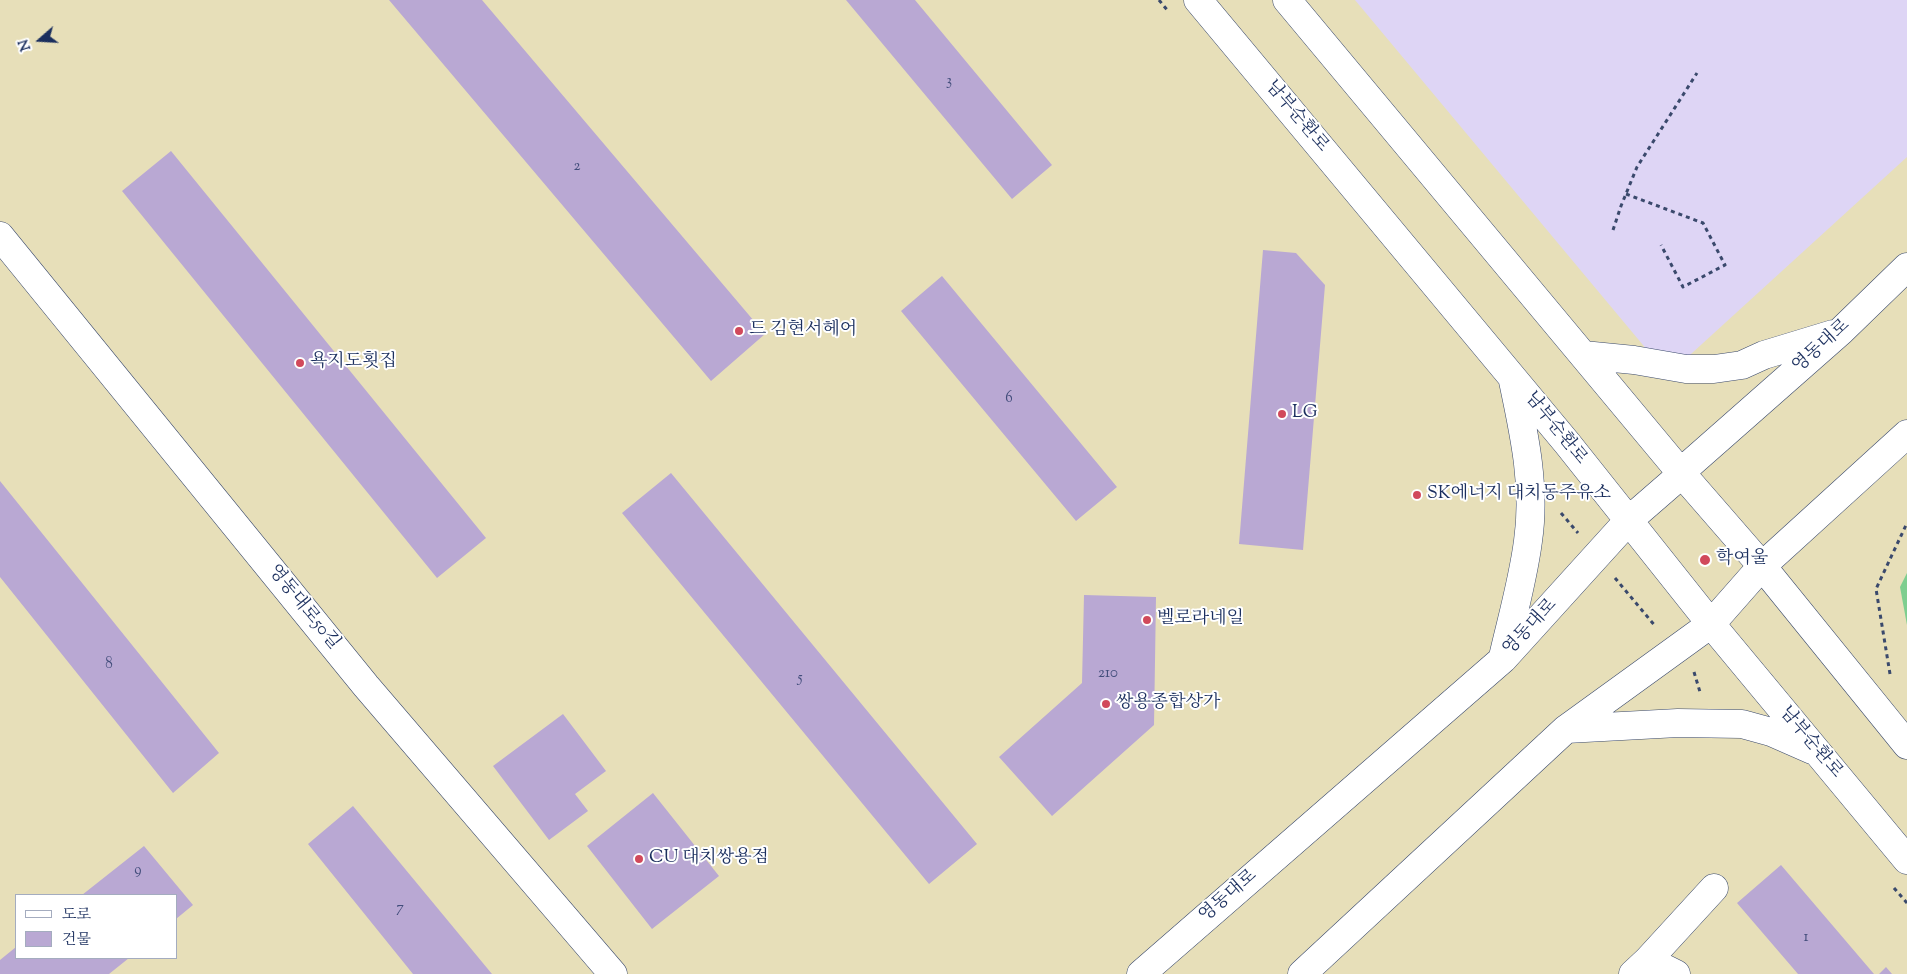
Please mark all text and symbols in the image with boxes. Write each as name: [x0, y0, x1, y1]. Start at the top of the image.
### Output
north arrow: [15, 15, 65, 65]
text: N: [15, 36, 37, 53]
house number: 3: [946, 73, 952, 91]
street label: 남부순환로: [1260, 77, 1332, 157]
house number: 2: [573, 158, 581, 176]
street label: 영동대로: [1789, 316, 1855, 378]
place label: 드 김현서헤어: [749, 320, 857, 342]
marker: 드 김현서헤어: [733, 325, 745, 337]
place label: 욕지도횟집: [310, 352, 397, 374]
marker: 욕지도횟집: [294, 357, 306, 369]
street label: 남부순환로: [1519, 388, 1591, 470]
house number: 6: [1005, 390, 1013, 408]
place label: LG: [1292, 403, 1318, 425]
marker: LG: [1276, 408, 1288, 420]
place label: SK에너지 대치동주유소: [1427, 484, 1611, 506]
marker: SK에너지 대치동주유소: [1411, 489, 1423, 501]
place label: 학여울: [1716, 549, 1768, 571]
marker: 학여울: [1698, 553, 1712, 567]
street label: 영동대로50길: [262, 561, 344, 655]
street label: 영동대로: [1499, 595, 1563, 661]
place label: 벨로라네일: [1157, 609, 1244, 631]
marker: 벨로라네일: [1141, 614, 1153, 626]
house number: 8: [105, 656, 113, 674]
house number: 210: [1098, 665, 1118, 683]
house number: 5: [797, 670, 803, 688]
place label: 쌍용종합상가: [1116, 693, 1220, 715]
marker: 쌍용종합상가: [1100, 698, 1112, 710]
street label: 남부순환로: [1774, 703, 1846, 783]
place label: CU 대치쌍용점: [649, 848, 769, 870]
marker: CU 대치쌍용점: [633, 853, 645, 865]
house number: 9: [134, 862, 142, 880]
street label: 영동대로: [1196, 866, 1262, 928]
legend: [15, 894, 178, 959]
house number: 7: [396, 900, 404, 918]
text: 도로: [62, 905, 91, 926]
house number: 1: [1803, 929, 1809, 947]
text: 건물: [62, 930, 91, 951]

